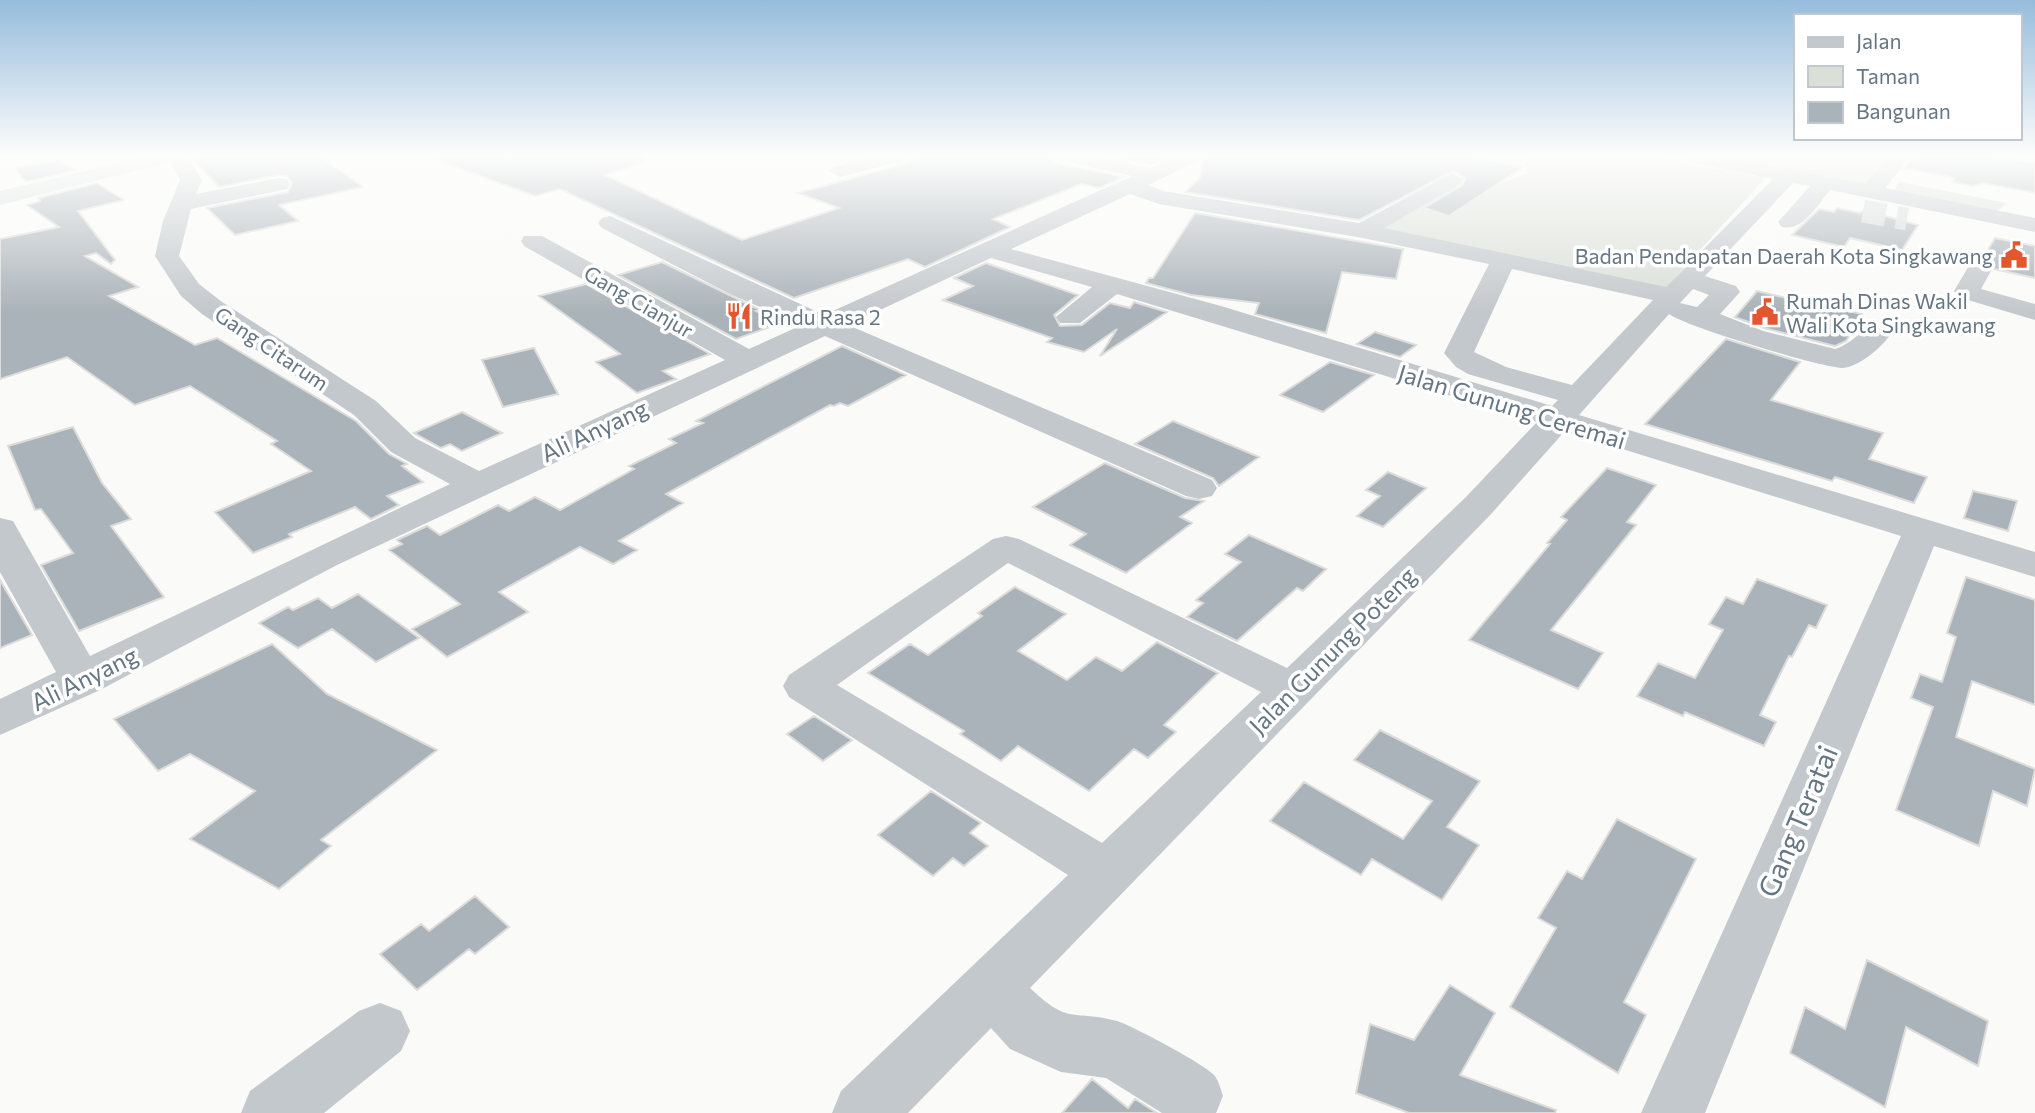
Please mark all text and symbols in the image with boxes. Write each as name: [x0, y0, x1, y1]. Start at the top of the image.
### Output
legend: [1794, 14, 2021, 140]
text: Jalan: [1856, 28, 1901, 53]
text: Taman: [1856, 63, 1920, 88]
text: Bangunan: [1856, 98, 1951, 123]
public building icon: Badan Pendapatan Daerah Kota Singkawang: [1999, 240, 2029, 270]
place label: Badan Pendapatan Daerah Kota Singkawang: [1575, 243, 1993, 268]
street label: Gang Cianjur: [580, 260, 698, 342]
place label: Rumah Dinas Wakil Wali Kota Singkawang: [1786, 288, 1996, 337]
public building icon: Rumah Dinas Wakil Wali Kota Singkawang: [1750, 297, 1780, 327]
street label: Gang Citarum: [210, 301, 334, 395]
restaurant icon: Rindu Rasa 2: [724, 301, 754, 331]
place label: Rindu Rasa 2: [760, 304, 881, 329]
street label: Jalan Gunung Ceremai: [1395, 358, 1629, 454]
street label: Ali Anyang: [536, 393, 652, 467]
street label: Jalan Gunung Poteng: [1243, 561, 1421, 739]
street label: Ali Anyang: [26, 640, 142, 716]
street label: Gang Teratai: [1750, 740, 1844, 902]

